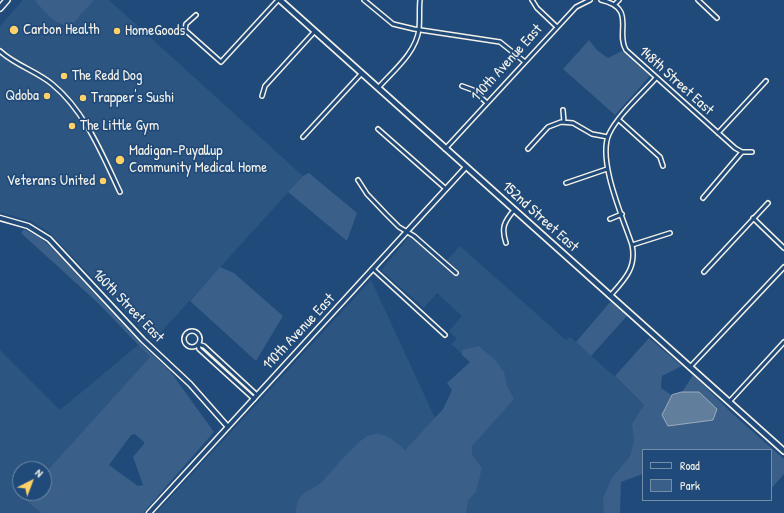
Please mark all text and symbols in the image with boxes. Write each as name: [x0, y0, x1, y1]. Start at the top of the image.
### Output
place label: Carbon Health: [23, 21, 100, 39]
street label: 110th Avenue East: [468, 21, 546, 105]
place label: HomeGoods: [125, 22, 185, 40]
marker: Carbon Health: [8, 24, 20, 36]
marker: HomeGoods: [112, 26, 122, 36]
street label: 148th Street East: [635, 43, 717, 119]
place label: The Redd Dog: [72, 67, 143, 85]
marker: The Redd Dog: [59, 71, 69, 81]
place label: Qdoba: [5, 87, 39, 105]
place label: Trapper's Sushi: [91, 89, 174, 107]
marker: Qdoba: [42, 91, 52, 101]
marker: Trapper's Sushi: [78, 93, 88, 103]
place label: The Little Gym: [80, 117, 159, 135]
marker: The Little Gym: [67, 121, 77, 131]
place label: Madigan-Puyallup Community Medical Home: [129, 142, 267, 177]
marker: Madigan-Puyallup Community Medical Home: [114, 154, 126, 166]
place label: Veterans United: [6, 172, 95, 190]
marker: Veterans United: [98, 176, 108, 186]
street label: 152nd Street East: [498, 178, 582, 256]
street label: 160th Street East: [89, 266, 167, 346]
street label: 110th Avenue East: [259, 290, 339, 374]
legend: [642, 449, 772, 501]
text: Road: [680, 457, 700, 474]
north arrow: [12, 461, 52, 501]
text: N: [32, 466, 46, 480]
text: Park: [680, 477, 700, 494]

